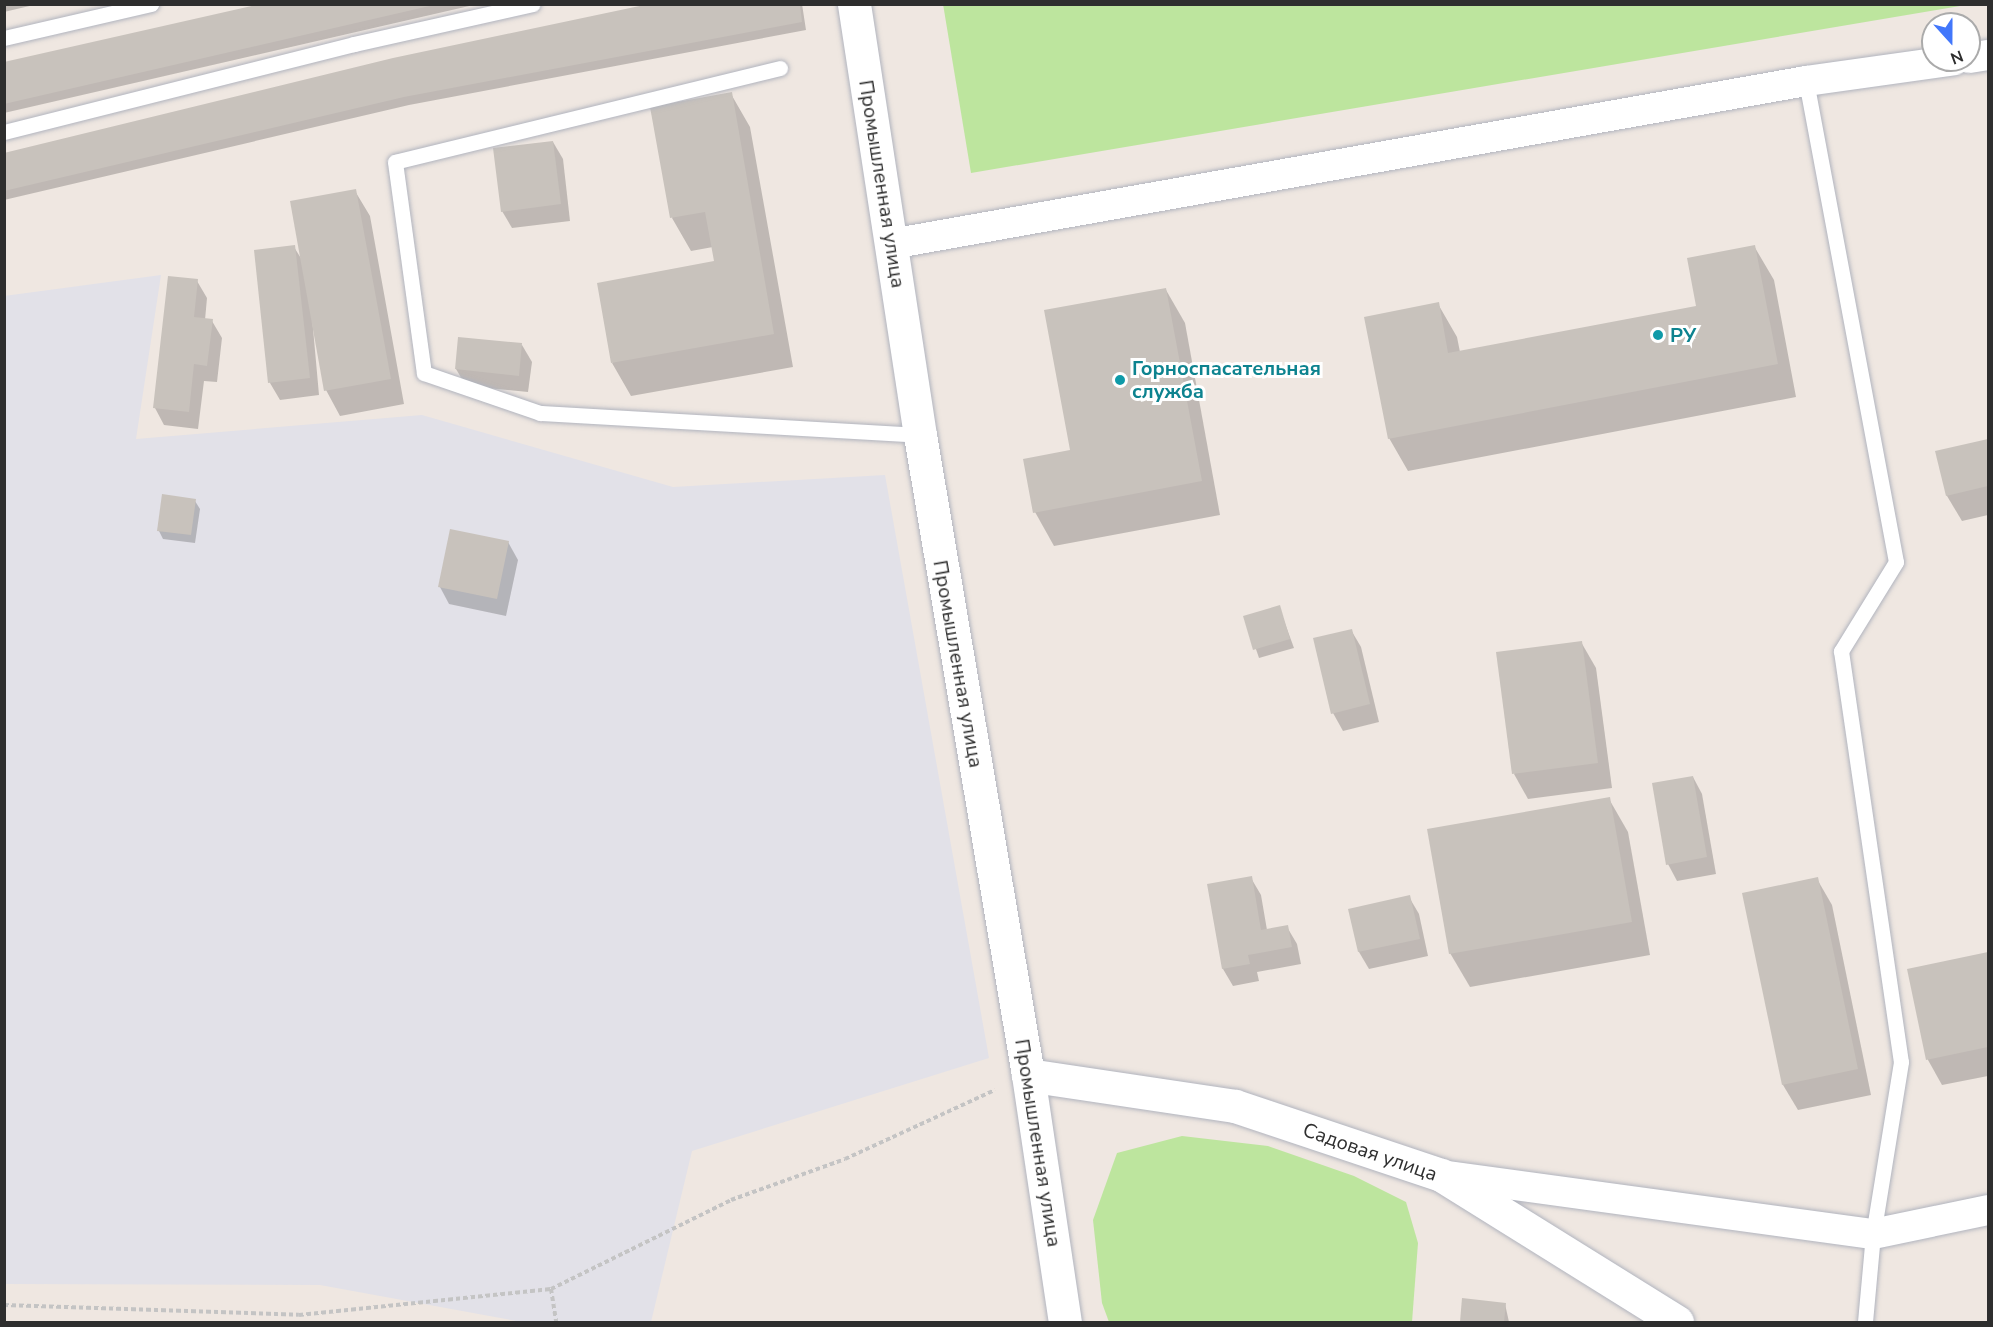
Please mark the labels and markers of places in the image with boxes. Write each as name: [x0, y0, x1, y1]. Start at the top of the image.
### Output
place label: РУ: [1670, 323, 1696, 347]
marker: РУ: [1651, 328, 1665, 342]
place label: Горноспасательная служба: [1132, 356, 1321, 403]
marker: Горноспасательная служба: [1113, 373, 1127, 387]

